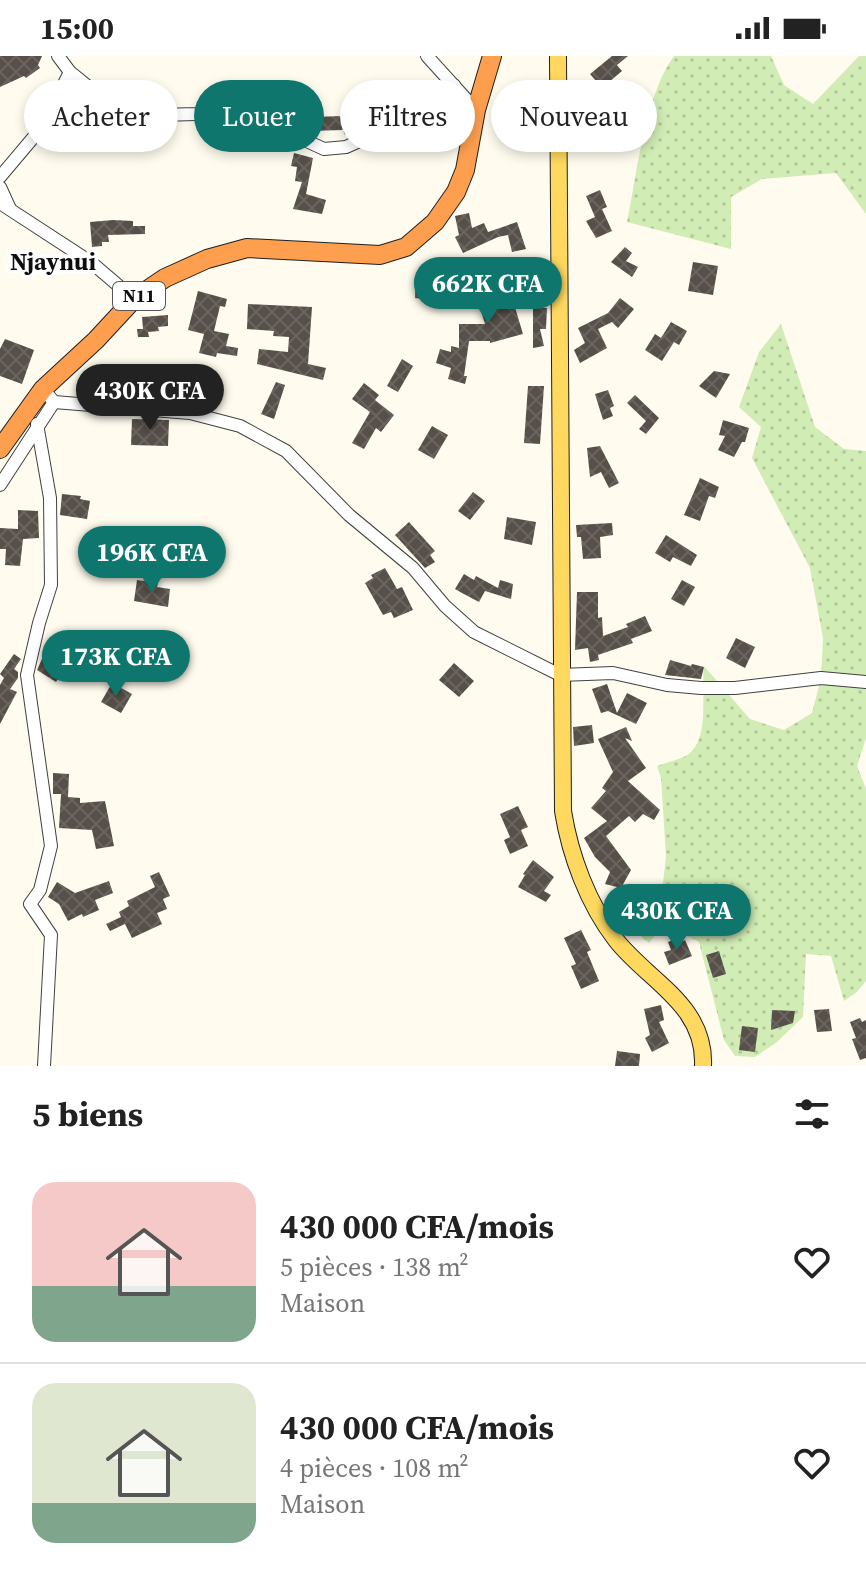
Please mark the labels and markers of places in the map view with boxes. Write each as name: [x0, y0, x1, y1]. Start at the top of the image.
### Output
pin: 662K CFA: [405, 257, 571, 325]
pin: 430K CFA: [67, 364, 233, 432]
pin: 196K CFA: [69, 526, 235, 594]
pin: 173K CFA: [33, 630, 199, 698]
pin: 430K CFA: [594, 884, 760, 952]

